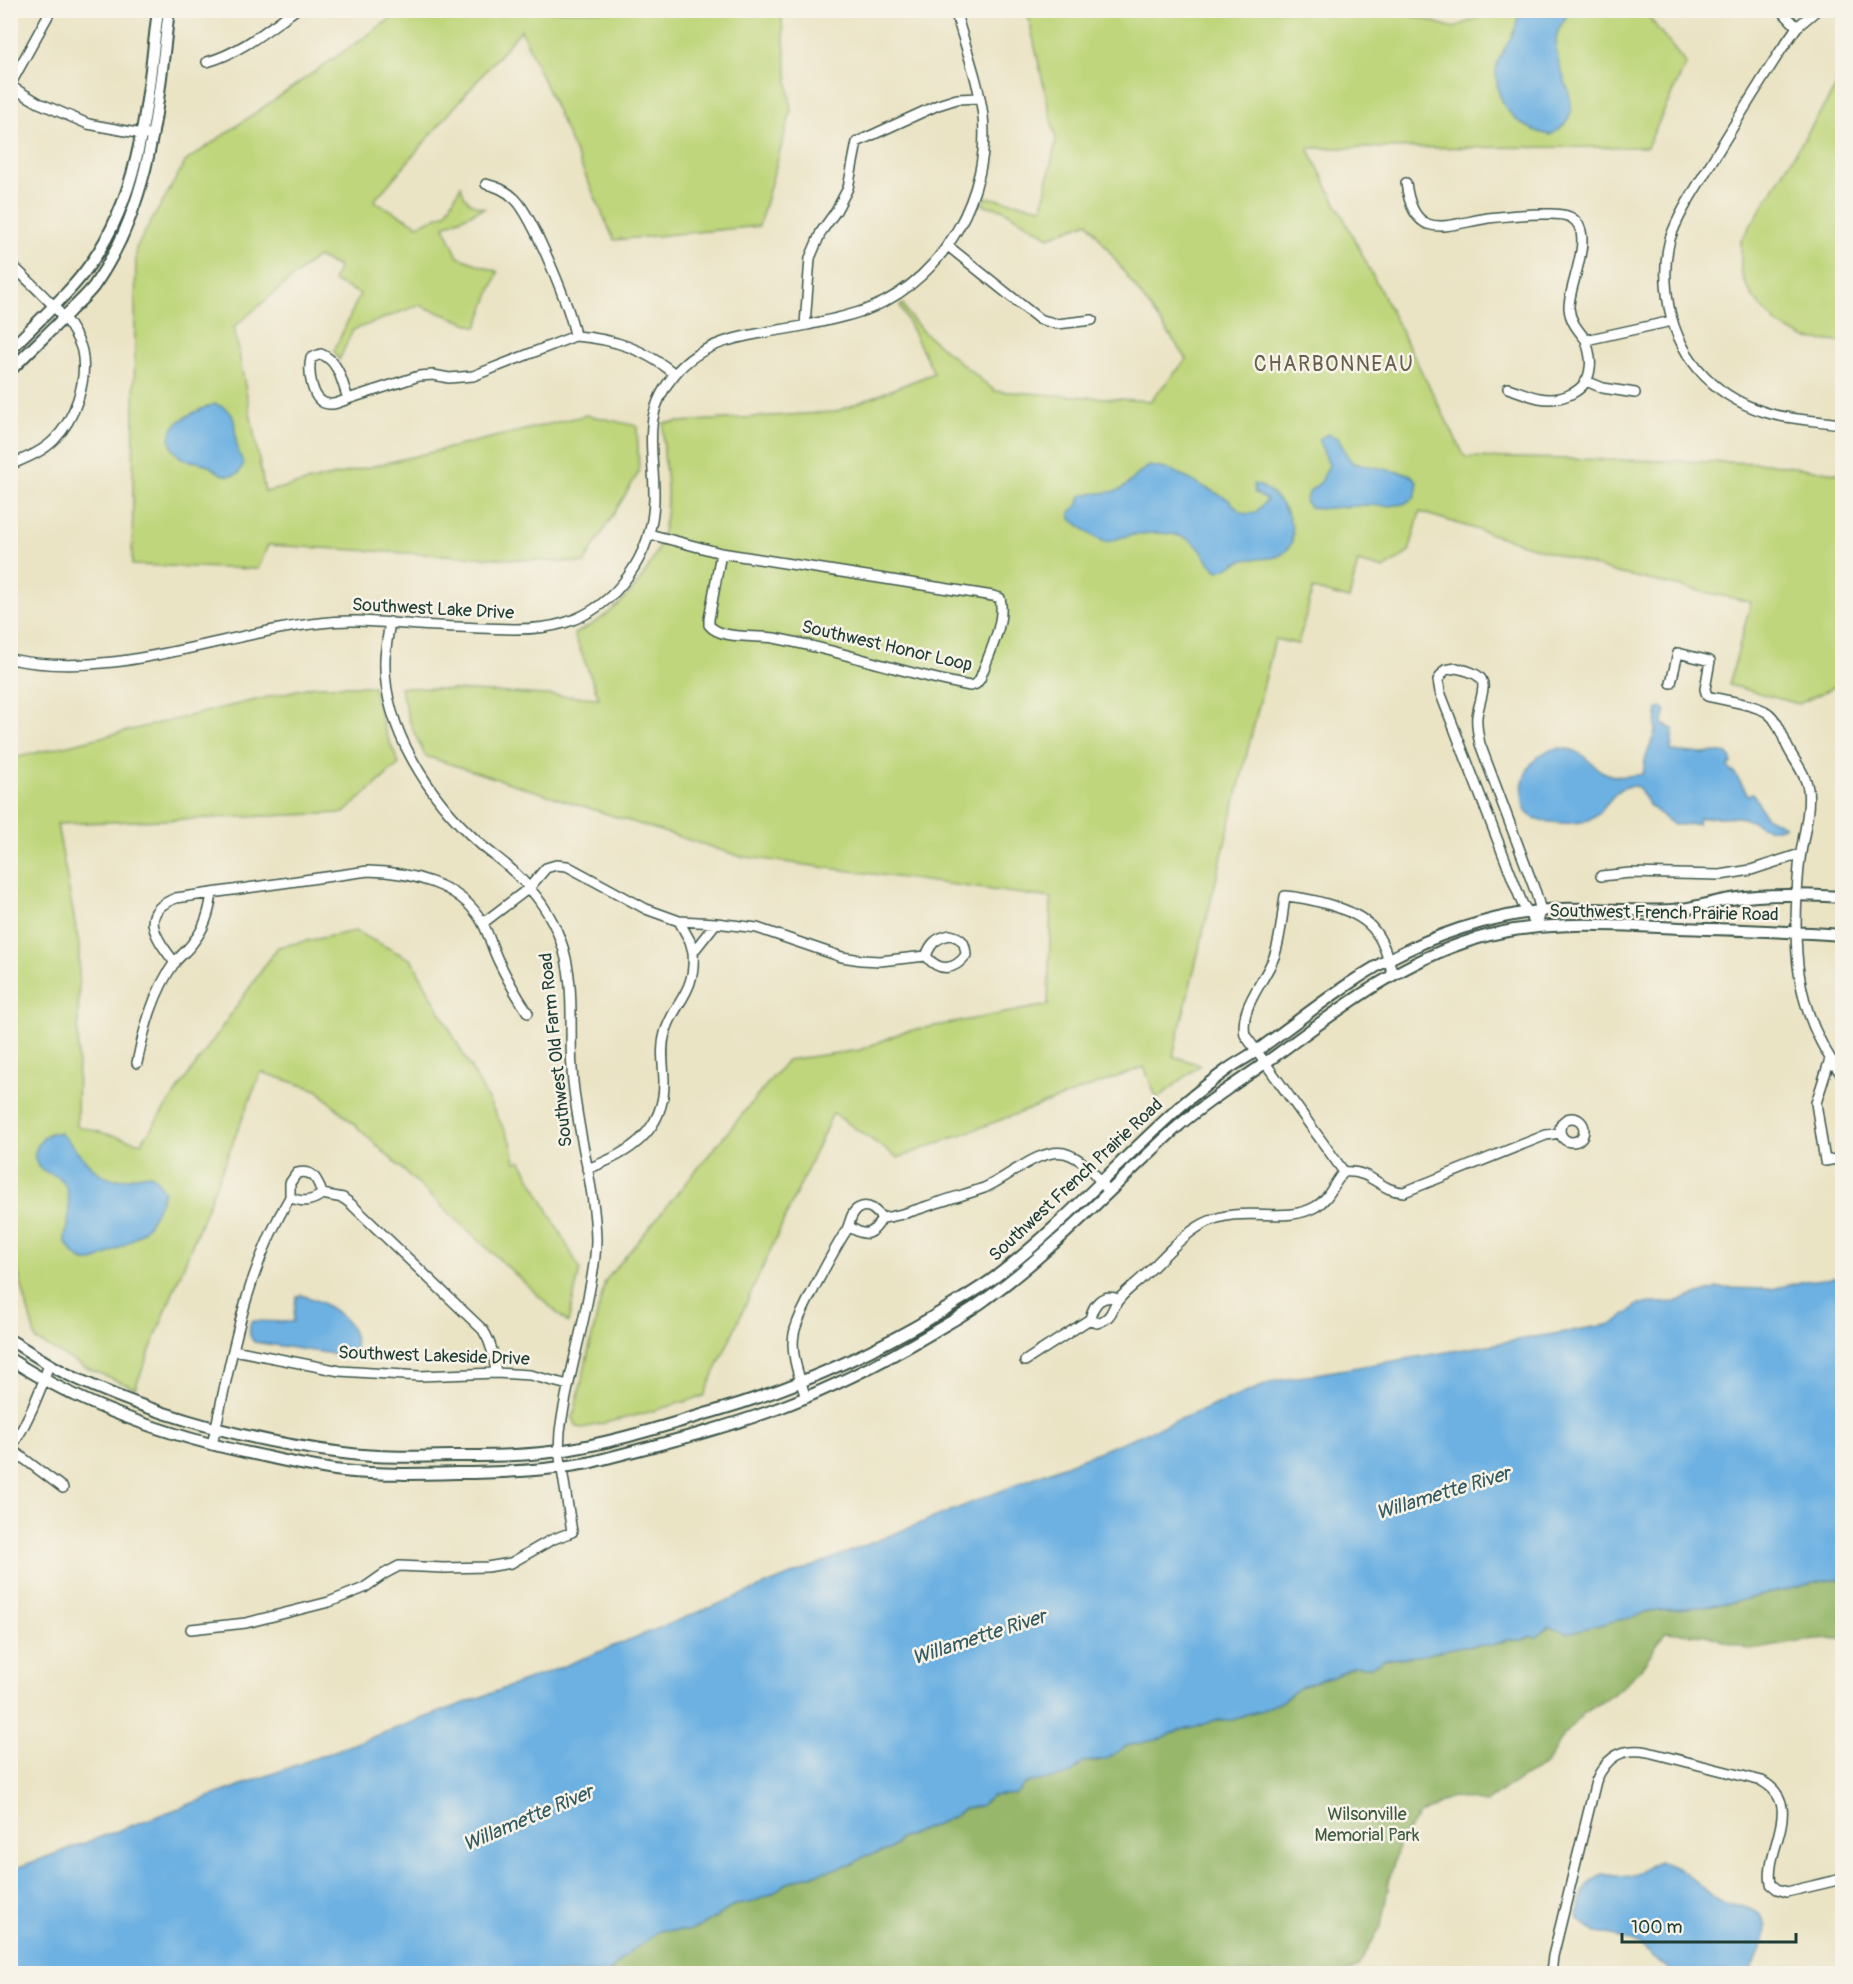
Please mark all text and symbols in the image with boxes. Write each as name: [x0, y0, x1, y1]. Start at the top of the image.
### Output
district label: CHARBONNEAU: [1254, 351, 1414, 378]
street label: Southwest Lake Drive: [351, 593, 515, 625]
street label: Southwest Honor Loop: [799, 615, 975, 677]
street label: Southwest French Prairie Road: [1549, 899, 1779, 927]
street label: Southwest Old Farm Road: [534, 952, 578, 1148]
street label: Southwest French Prairie Road: [984, 1093, 1168, 1267]
street label: Southwest Lakeside Drive: [338, 1341, 530, 1371]
water label: Willamette River: [1373, 1460, 1516, 1525]
water label: Willamette River: [909, 1603, 1052, 1670]
water label: Willamette River: [459, 1778, 600, 1857]
park label: Wilsonville Memorial Park: [1314, 1803, 1420, 1847]
scale bar: [1622, 1906, 1796, 1944]
text: 100 m: [1631, 1916, 1683, 1939]

